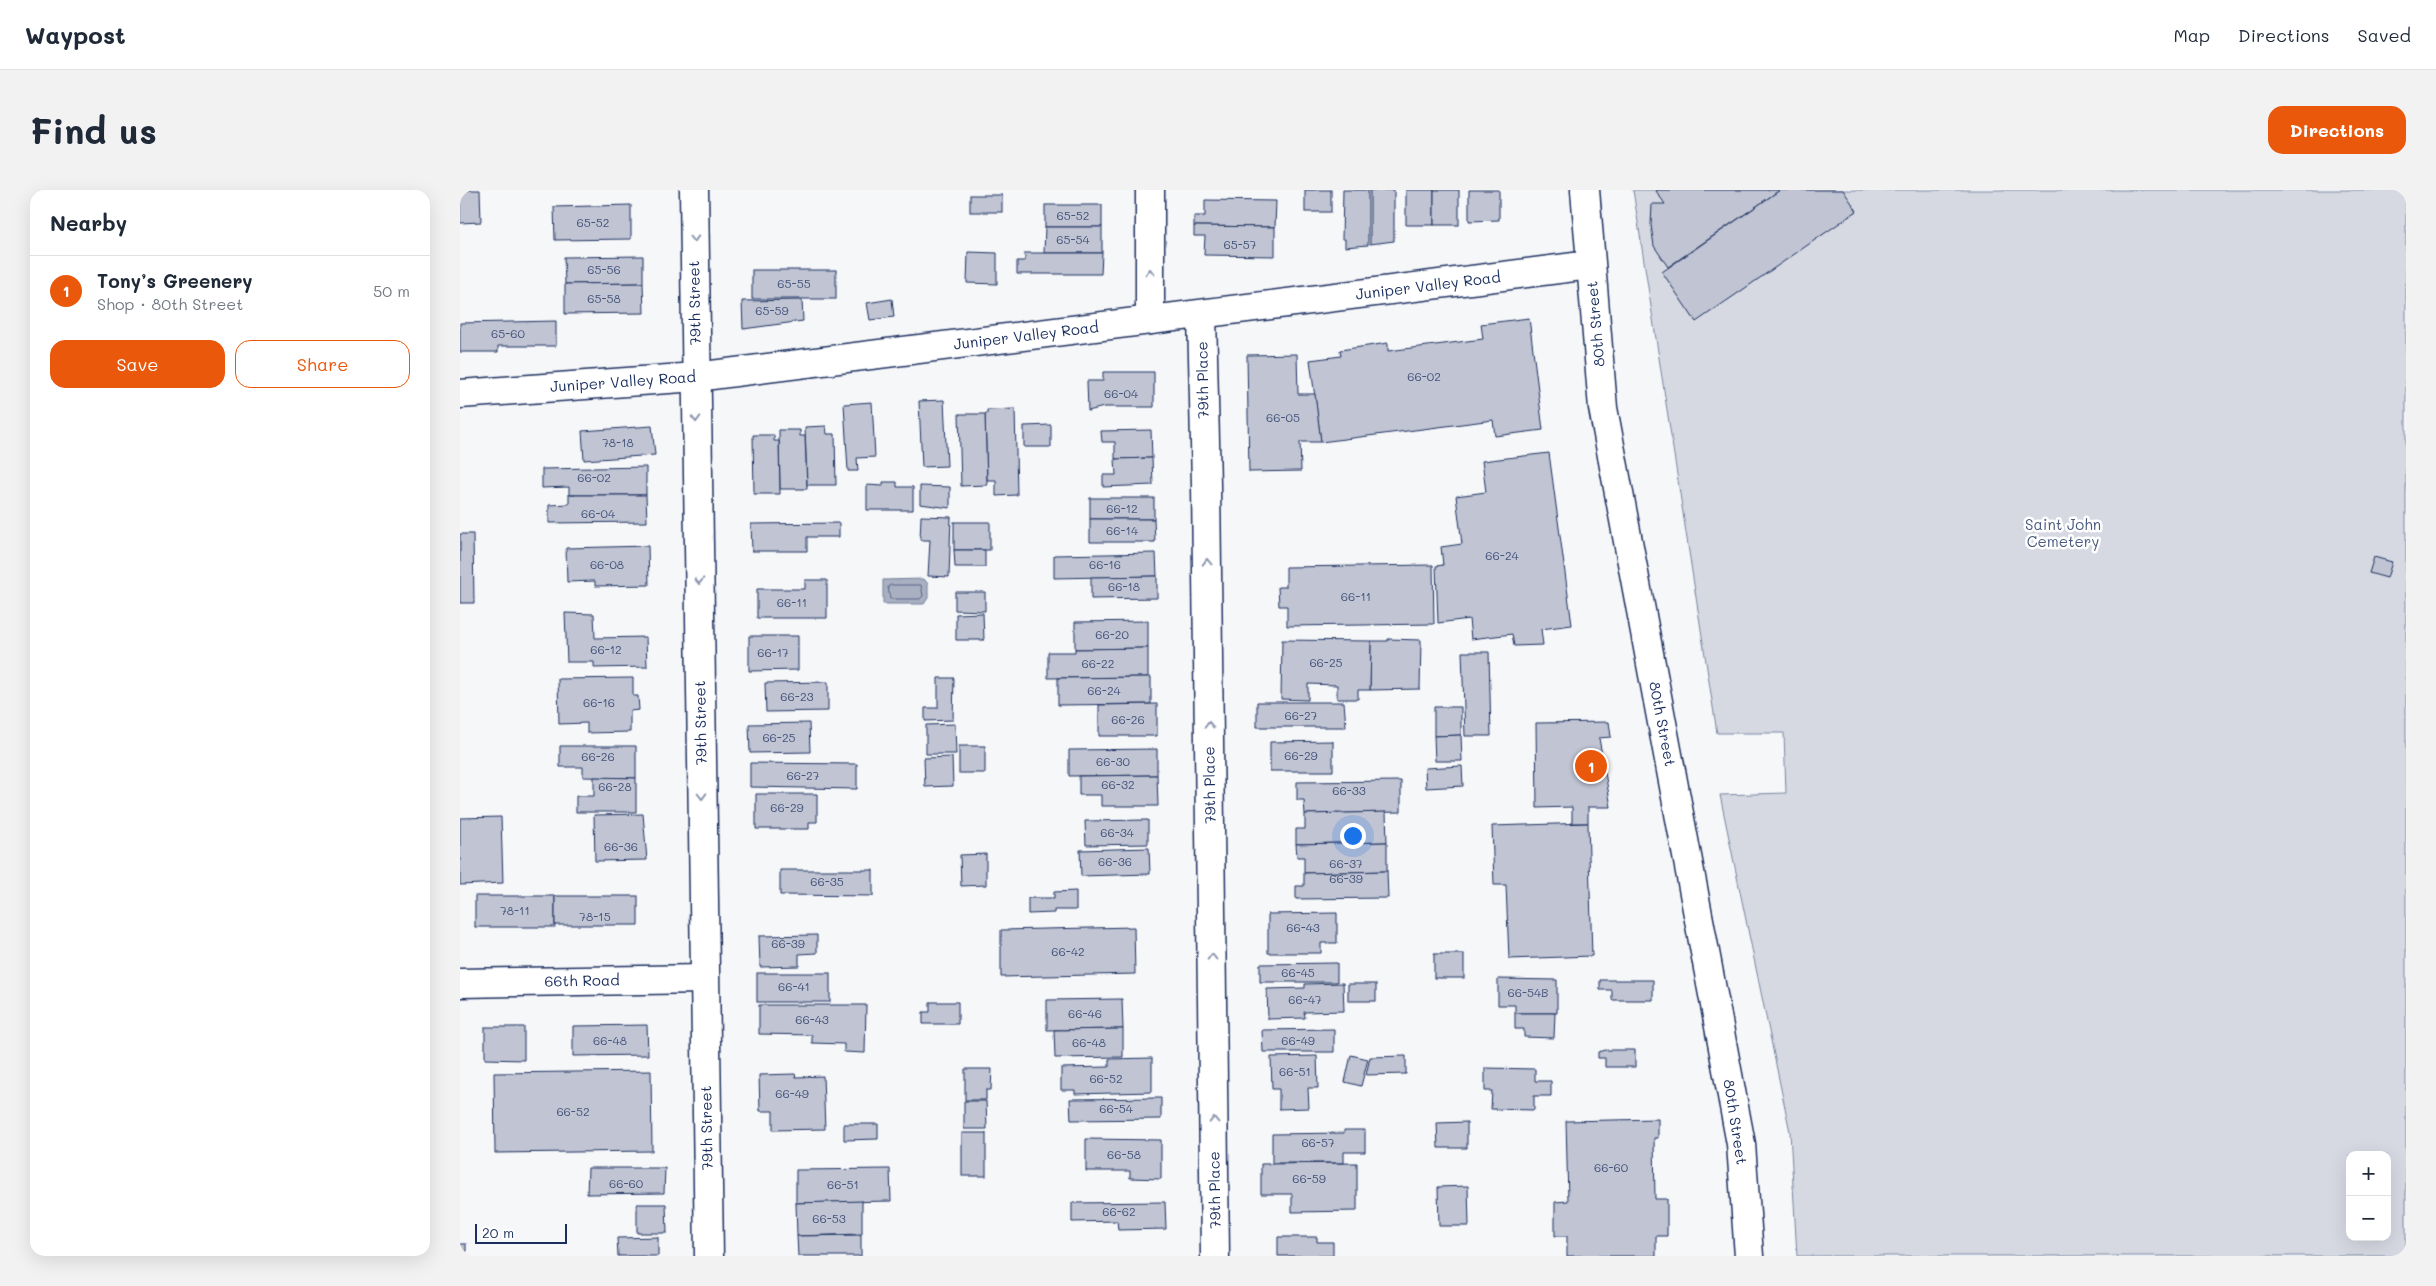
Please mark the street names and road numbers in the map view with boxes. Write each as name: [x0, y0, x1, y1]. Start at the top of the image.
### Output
street label: 79th Street: [683, 260, 705, 346]
street label: Juniper Valley Road: [1354, 266, 1502, 304]
street label: 80th Street: [1581, 280, 1609, 368]
street label: Juniper Valley Road: [952, 316, 1100, 354]
street label: 79th Place: [1191, 341, 1213, 419]
street label: Juniper Valley Road: [549, 366, 696, 396]
street label: 79th Street: [689, 680, 711, 766]
street label: 80th Street: [1645, 680, 1681, 768]
street label: 79th Place: [1198, 746, 1220, 824]
street label: 66th Road: [544, 969, 620, 991]
street label: 80th Street: [1719, 1078, 1753, 1166]
street label: 79th Street: [695, 1085, 717, 1171]
street label: 79th Place: [1203, 1151, 1225, 1229]

